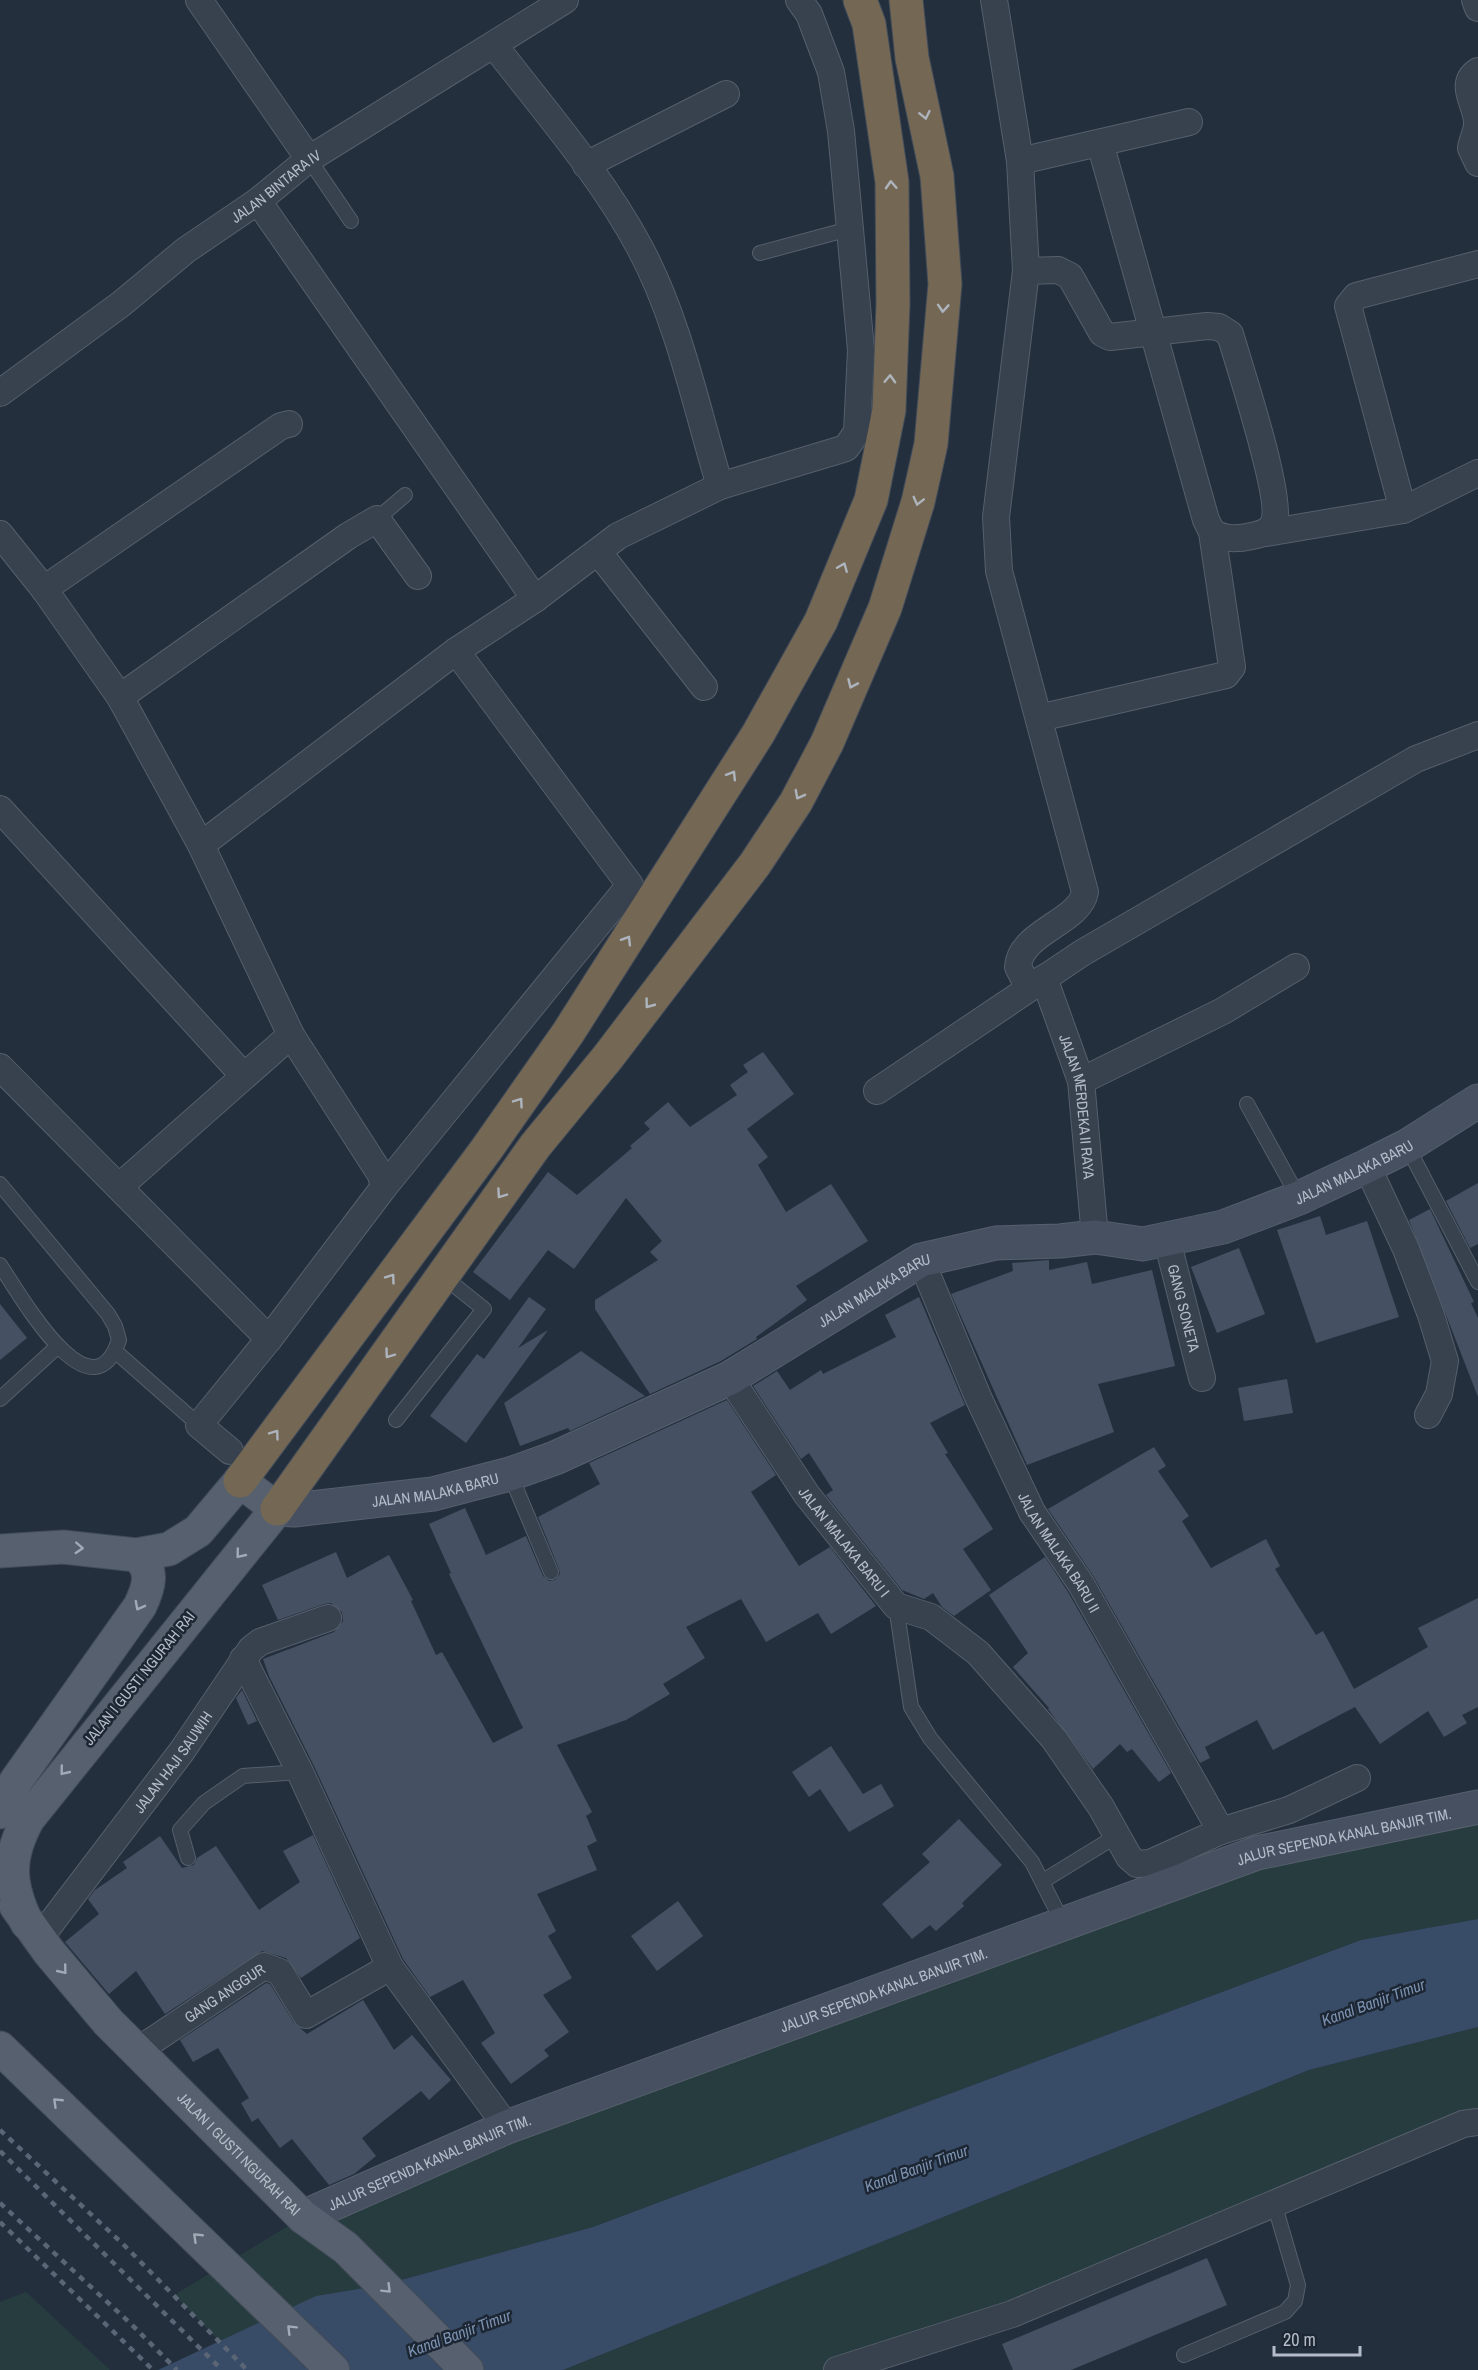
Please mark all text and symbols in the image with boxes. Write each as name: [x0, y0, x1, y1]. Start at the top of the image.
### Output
one-way arrow: [917, 110, 930, 120]
street label: JALAN BINTARA IV: [226, 144, 325, 227]
one-way arrow: [885, 180, 898, 189]
one-way arrow: [937, 304, 950, 313]
one-way arrow: [884, 375, 897, 384]
one-way arrow: [912, 496, 925, 506]
one-way arrow: [836, 562, 848, 573]
one-way arrow: [847, 678, 859, 689]
one-way arrow: [725, 771, 736, 782]
one-way arrow: [795, 789, 806, 799]
one-way arrow: [620, 936, 632, 946]
one-way arrow: [645, 997, 656, 1008]
street label: JALAN MERDEKA II RAYA: [1055, 1031, 1100, 1181]
one-way arrow: [512, 1098, 523, 1109]
street label: JALAN MALAKA BARU: [1292, 1134, 1417, 1209]
one-way arrow: [497, 1187, 508, 1198]
street label: JALAN MALAKA BARU: [814, 1248, 932, 1332]
street label: GANG SONETA: [1163, 1262, 1206, 1355]
one-way arrow: [384, 1273, 395, 1284]
one-way arrow: [385, 1347, 396, 1358]
one-way arrow: [268, 1430, 279, 1441]
street label: JALAN MALAKA BARU: [371, 1467, 501, 1511]
street label: JALAN MALAKA BARU I: [794, 1483, 895, 1601]
street label: JALAN MALAKA BARU II: [1014, 1489, 1105, 1616]
one-way arrow: [75, 1542, 84, 1555]
one-way arrow: [236, 1548, 247, 1559]
one-way arrow: [135, 1600, 146, 1611]
street label: JALAN I GUSTI NGURAH RAI: [78, 1607, 200, 1749]
street label: JALAN HAJI SAUWIH: [128, 1707, 217, 1817]
one-way arrow: [60, 1764, 71, 1775]
street label: JALUR SEPENDA KANAL BANJIR TIM.: [1234, 1802, 1453, 1870]
street label: JALUR SEPENDA KANAL BANJIR TIM.: [777, 1942, 990, 2037]
street label: GANG ANGGUR: [180, 1958, 269, 2027]
one-way arrow: [55, 1963, 66, 1974]
water label: Kanal Banjir Timur: [1318, 1973, 1428, 2031]
street label: JALAN I GUSTI NGURAH RAI: [173, 2087, 306, 2220]
one-way arrow: [53, 2099, 64, 2110]
street label: JALUR SEPENDA KANAL BANJIR TIM.: [325, 2109, 534, 2215]
water label: Kanal Banjir Timur: [861, 2139, 971, 2197]
one-way arrow: [194, 2234, 205, 2245]
one-way arrow: [380, 2282, 391, 2293]
water label: Kanal Banjir Timur: [404, 2304, 514, 2362]
scale bar: [1274, 2319, 1360, 2357]
one-way arrow: [287, 2325, 298, 2336]
text: 20 m: [1283, 2327, 1316, 2352]

